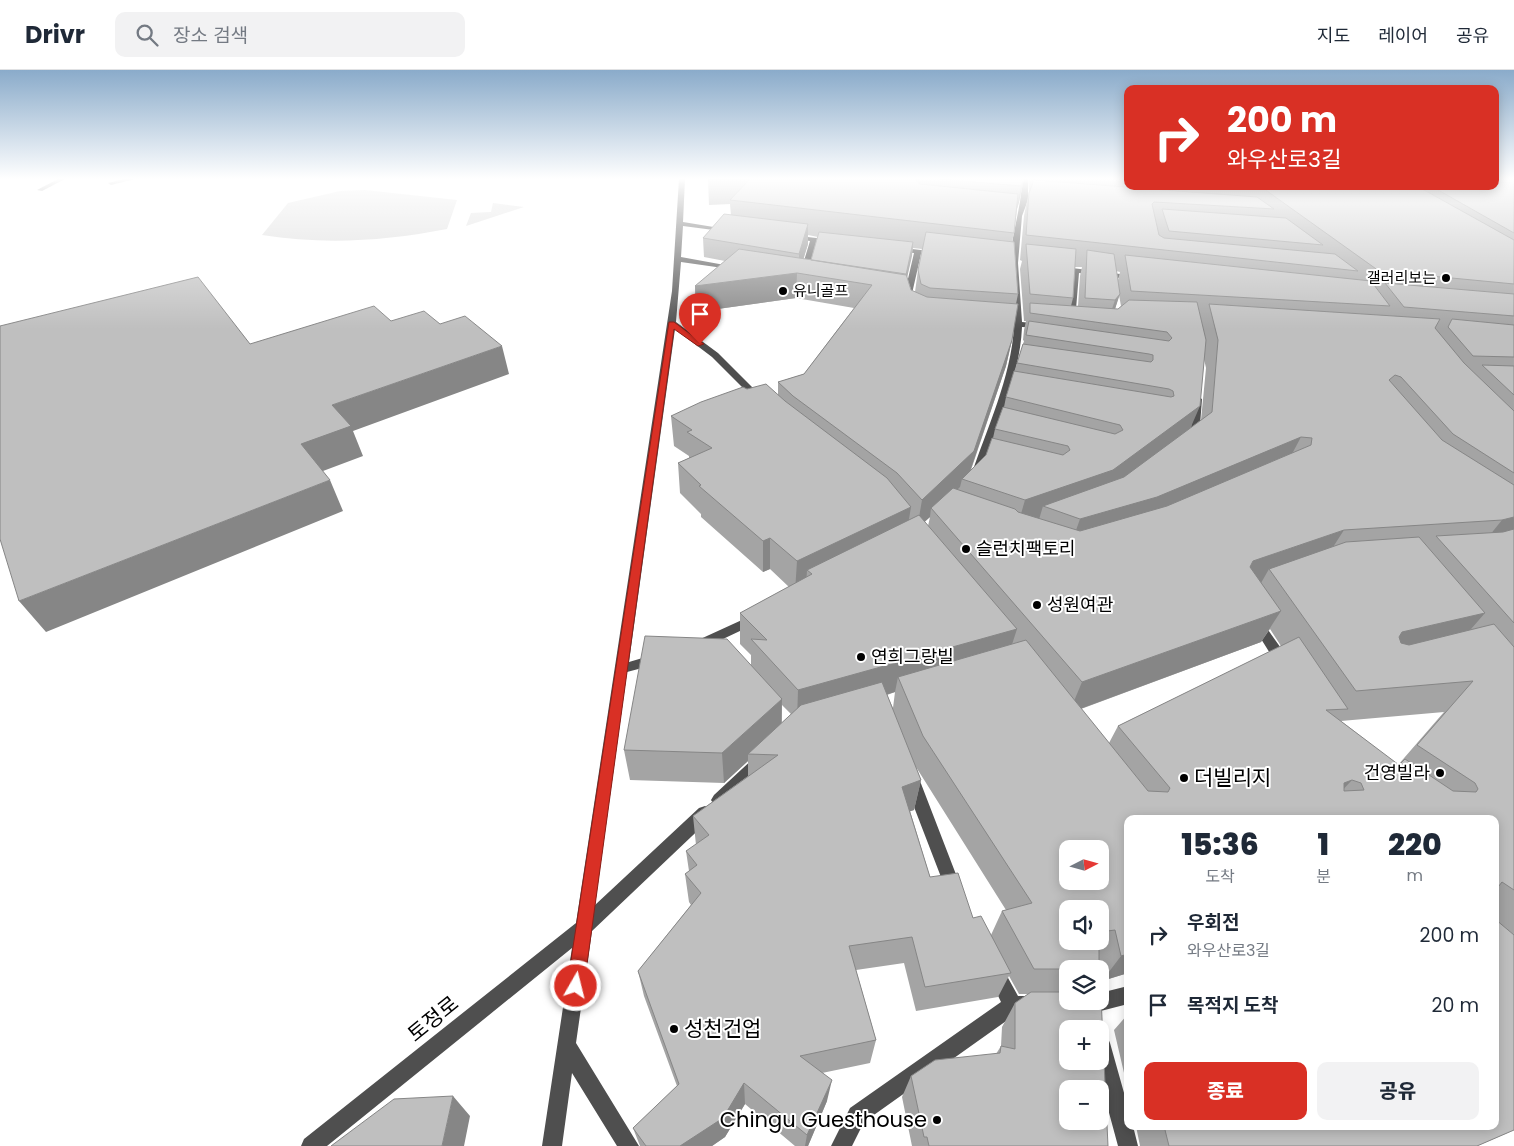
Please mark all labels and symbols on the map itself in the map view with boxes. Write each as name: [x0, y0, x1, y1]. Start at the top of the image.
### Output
place label: 갤러리보는: [1367, 267, 1436, 288]
marker: 갤러리보는: [1440, 272, 1452, 284]
place label: 유니골프: [793, 280, 848, 301]
marker: 유니골프: [777, 285, 789, 297]
pin: [679, 293, 721, 344]
place label: 슬런치팩토리: [976, 536, 1075, 561]
marker: 슬런치팩토리: [960, 543, 972, 555]
place label: 성원여관: [1047, 592, 1114, 617]
marker: 성원여관: [1031, 599, 1043, 611]
place label: 연희그랑빌: [871, 644, 954, 669]
marker: 연희그랑빌: [855, 651, 867, 663]
place label: 건영빌라: [1364, 760, 1430, 785]
place label: 더빌리지: [1194, 763, 1271, 792]
marker: 건영빌라: [1434, 767, 1446, 779]
marker: 더빌리지: [1178, 772, 1190, 784]
north arrow: [1059, 840, 1109, 890]
position arrow: [549, 959, 601, 1011]
street label: 토정로: [401, 989, 464, 1048]
place label: 성천건업: [684, 1014, 761, 1043]
marker: 성천건업: [668, 1023, 680, 1035]
place label: Chingu Guesthouse: [720, 1105, 927, 1134]
marker: Chingu Guesthouse: [931, 1114, 943, 1126]

